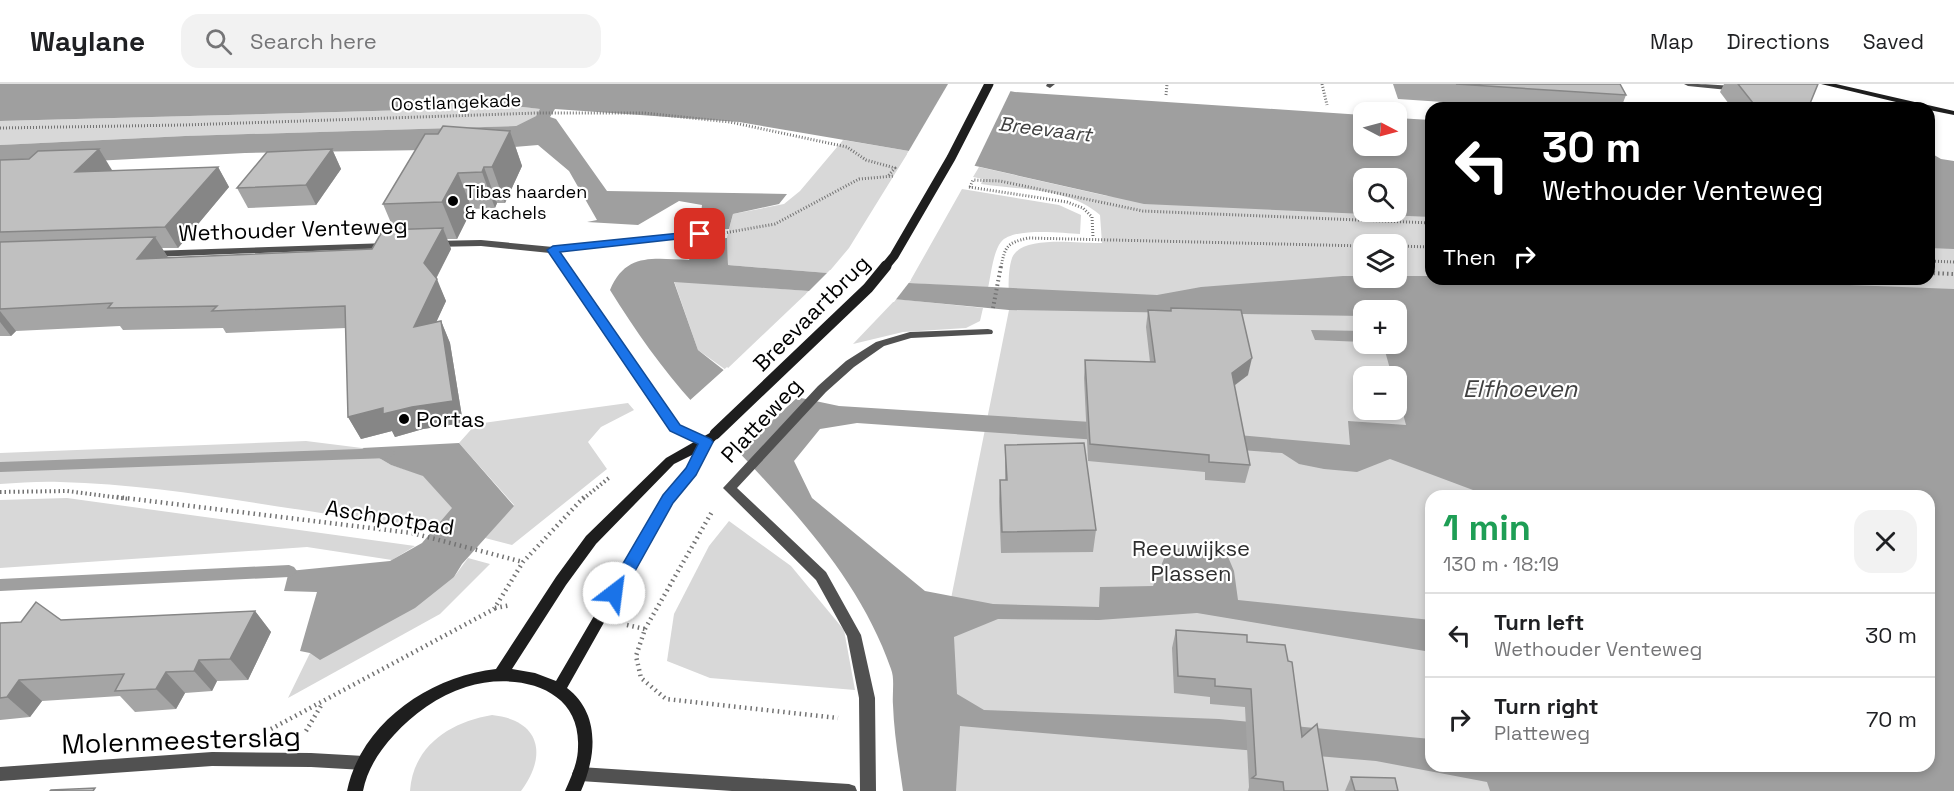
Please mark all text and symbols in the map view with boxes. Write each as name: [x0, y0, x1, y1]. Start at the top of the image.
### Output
search box: [181, 14, 601, 68]
text: Waylane: [30, 23, 145, 59]
icon: search: [202, 25, 235, 58]
text: Search here: [250, 27, 377, 55]
text: Map: [1650, 28, 1694, 55]
text: Directions: [1727, 28, 1830, 55]
text: Saved: [1863, 28, 1924, 55]
street label: Oostlangekade: [390, 88, 522, 116]
north arrow: [1353, 102, 1407, 156]
map controls: [1353, 102, 1407, 420]
water label: Breevaart: [997, 110, 1095, 148]
text: 30 m: [1542, 121, 1641, 174]
icon: left: [1443, 126, 1521, 204]
button: search: [1353, 168, 1407, 222]
text: Wethouder Venteweg: [1542, 173, 1823, 208]
place label: Tibas haarden & kachels: [465, 180, 587, 224]
marker: Tibas haarden & kachels: [446, 194, 460, 208]
pin: [674, 208, 725, 259]
street label: Wethouder Venteweg: [178, 211, 408, 247]
icon: arrive: [683, 217, 716, 250]
button: layers: [1353, 234, 1407, 288]
icon: right: [1508, 240, 1541, 273]
text: Then: [1443, 243, 1496, 271]
street label: Breevaartbrug: [747, 249, 875, 377]
button: +: [1353, 300, 1407, 354]
button: −: [1353, 366, 1407, 420]
street label: Platteweg: [715, 372, 807, 468]
water label: Elfhoeven: [1463, 373, 1579, 404]
place label: Portas: [416, 405, 485, 433]
marker: Portas: [397, 412, 411, 426]
street label: Aschpotpad: [323, 493, 457, 541]
text: 1 min: [1443, 505, 1531, 551]
button: close: [1854, 510, 1917, 573]
park label: Reeuwijkse Plassen: [1132, 534, 1250, 587]
text: 130 m · 18:19: [1443, 551, 1559, 577]
position arrow: [582, 561, 646, 625]
text: Turn left: [1494, 608, 1584, 636]
icon: left: [1443, 619, 1476, 652]
text: 30 m: [1865, 621, 1917, 649]
text: Wethouder Venteweg: [1494, 636, 1702, 662]
text: Turn right: [1494, 692, 1599, 720]
icon: right: [1443, 703, 1476, 736]
text: 70 m: [1866, 705, 1917, 733]
street label: Molenmeesterslag: [61, 718, 301, 762]
text: Platteweg: [1494, 720, 1590, 746]

